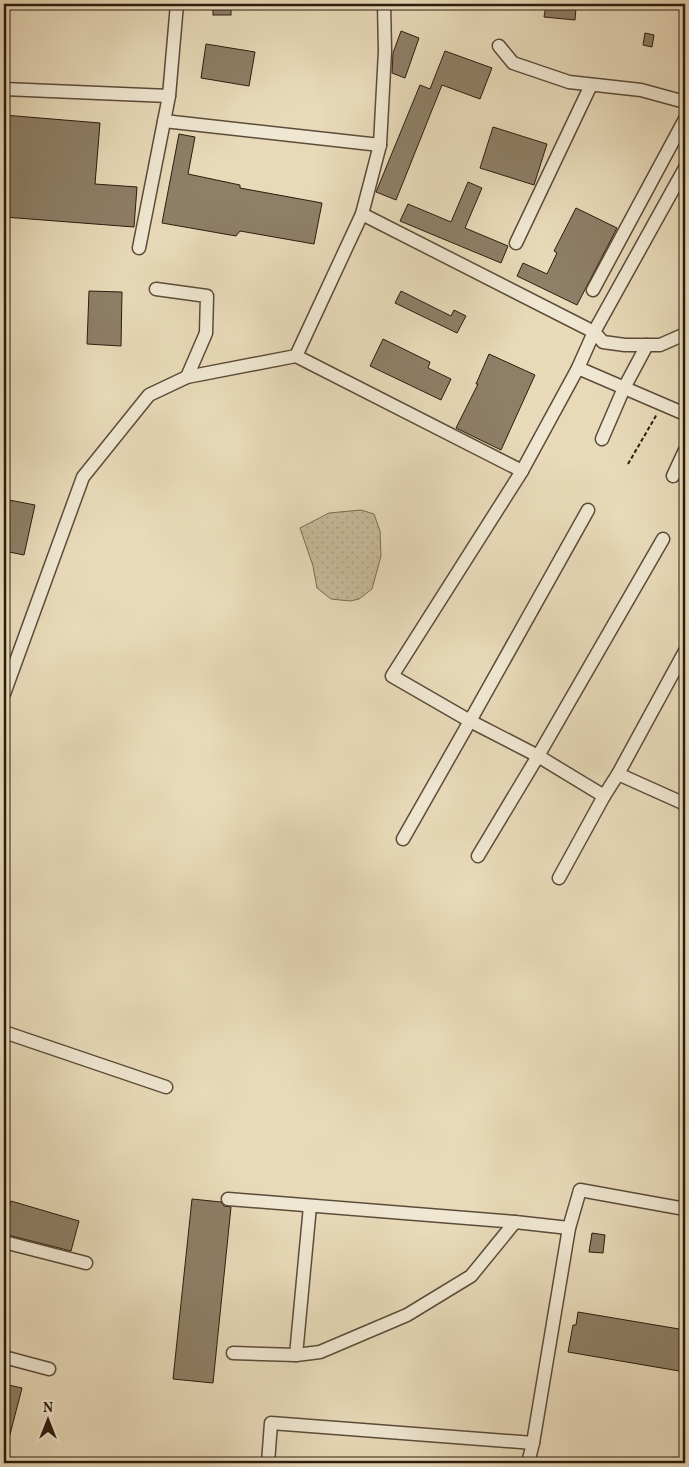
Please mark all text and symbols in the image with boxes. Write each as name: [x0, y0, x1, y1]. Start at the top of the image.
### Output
north arrow: [22, 1394, 72, 1444]
text: N: [43, 1399, 53, 1418]

